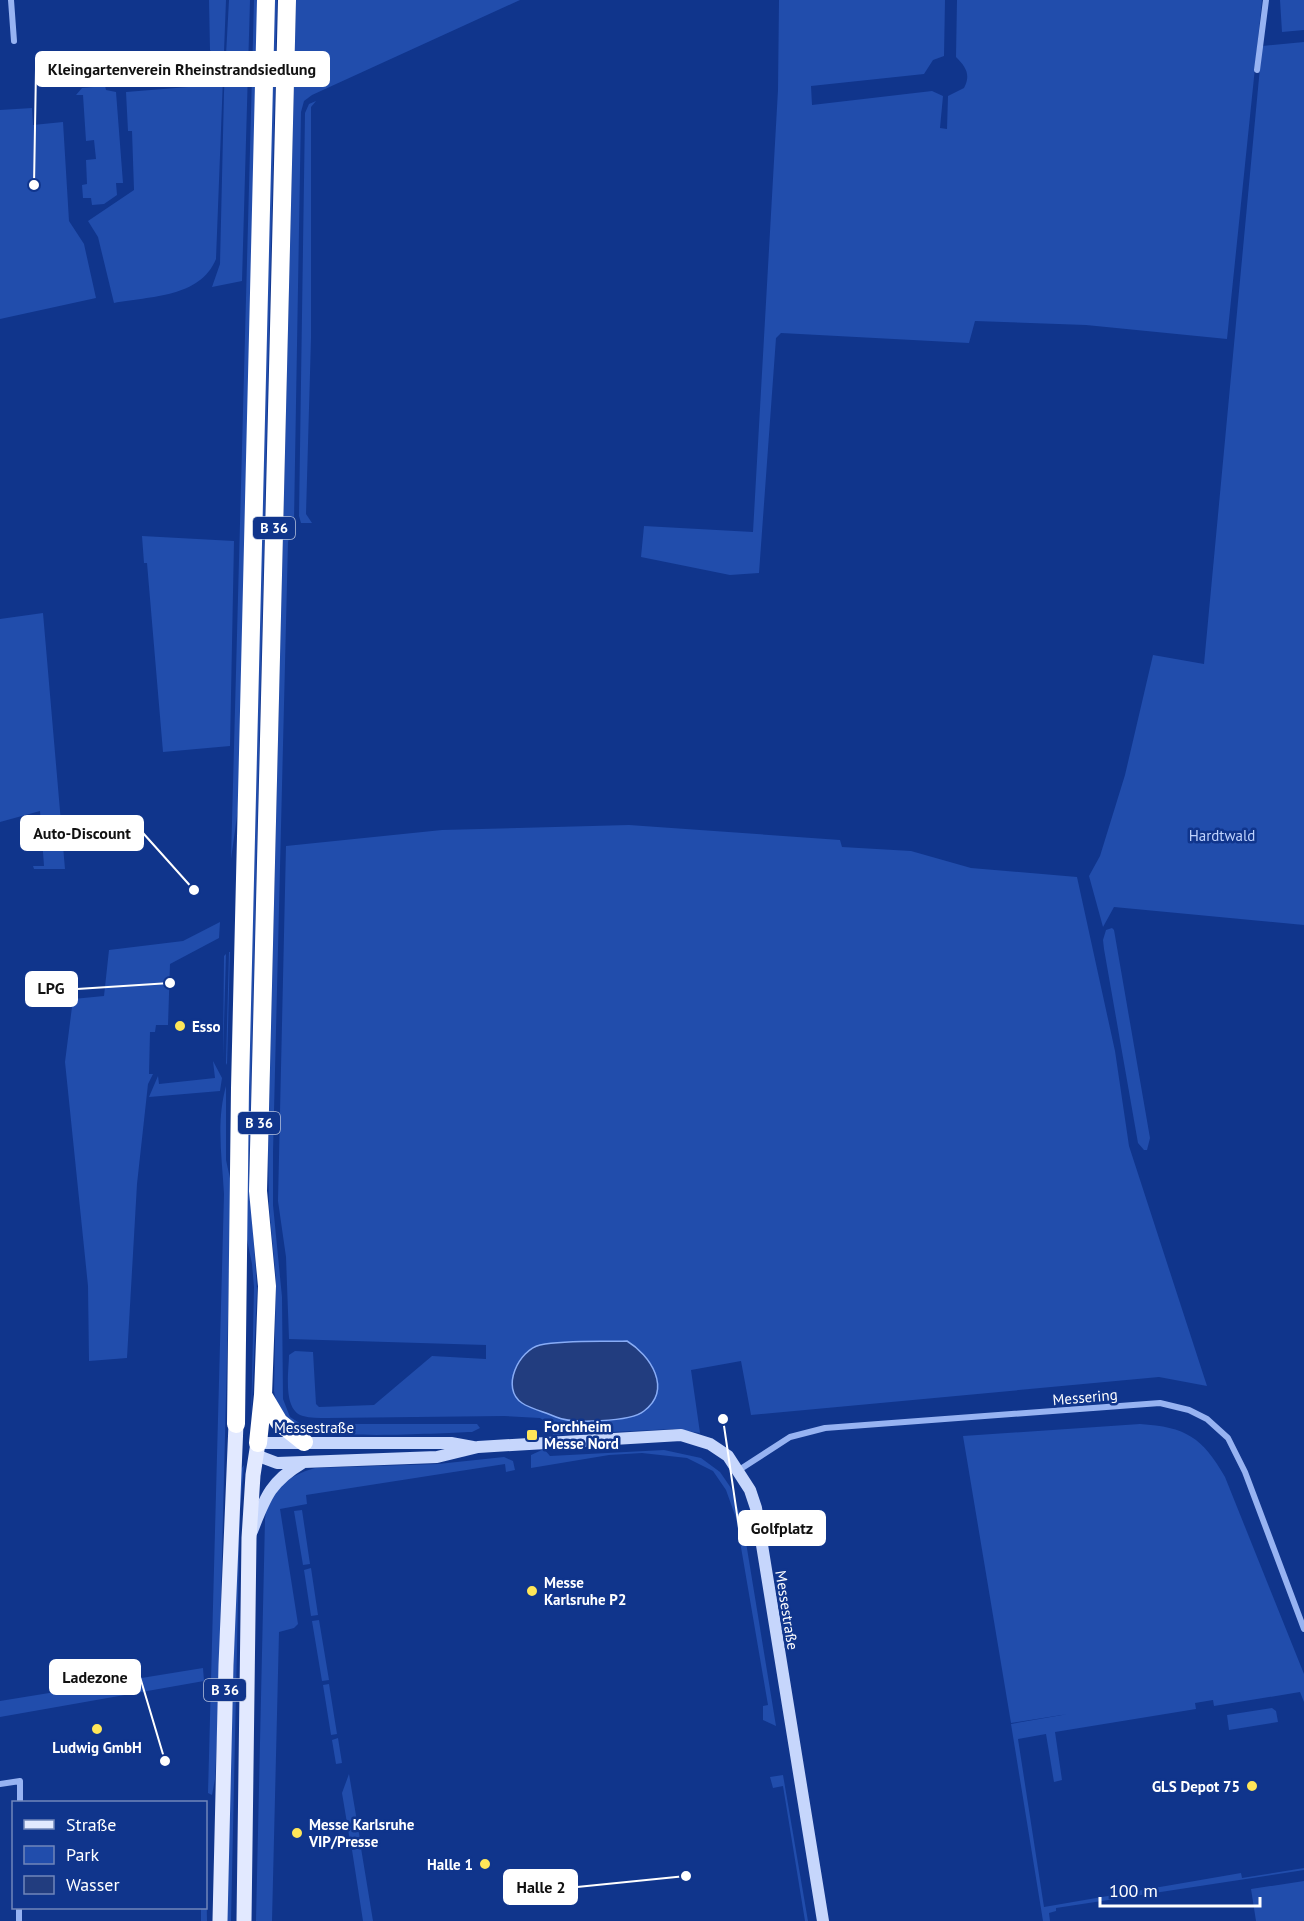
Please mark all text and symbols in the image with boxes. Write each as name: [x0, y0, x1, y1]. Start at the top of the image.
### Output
callout: Kleingartenverein Rheinstrandsiedlung: [36, 52, 329, 86]
text: Kleingartenverein Rheinstrandsiedlung: [48, 59, 316, 79]
road number: B 36: [253, 517, 295, 539]
callout: Auto-Discount: [21, 816, 143, 850]
text: Auto-Discount: [33, 823, 131, 843]
park label: Hardtwald: [1189, 826, 1255, 845]
callout: LPG: [26, 972, 77, 1006]
text: LPG: [38, 978, 65, 998]
place label: Esso: [192, 1017, 221, 1036]
marker: Esso: [173, 1019, 187, 1033]
road number: B 36: [238, 1112, 280, 1134]
street label: Messering: [1052, 1385, 1118, 1409]
place label: Forchheim Messe Nord: [544, 1417, 619, 1453]
street label: Messestraße: [274, 1418, 354, 1437]
marker: Forchheim Messe Nord: [525, 1428, 539, 1442]
callout: Golfplatz: [739, 1511, 825, 1545]
text: Golfplatz: [751, 1518, 813, 1538]
street label: Messestraße: [771, 1569, 803, 1651]
place label: Messe Karlsruhe P2: [544, 1573, 626, 1609]
marker: Messe Karlsruhe P2: [525, 1584, 539, 1598]
callout: Ladezone: [50, 1660, 140, 1694]
text: Ladezone: [62, 1667, 128, 1687]
road number: B 36: [204, 1679, 246, 1701]
marker: Ludwig GmbH: [90, 1722, 104, 1736]
place label: Ludwig GmbH: [52, 1738, 142, 1757]
place label: GLS Depot 75: [1152, 1777, 1240, 1796]
marker: GLS Depot 75: [1245, 1779, 1259, 1793]
legend: [12, 1801, 207, 1909]
text: Straße: [66, 1813, 117, 1836]
place label: Messe Karlsruhe VIP/Presse: [308, 1815, 415, 1851]
marker: Messe Karlsruhe VIP/Presse: [290, 1826, 304, 1840]
text: Park: [66, 1843, 99, 1866]
place label: Halle 1: [427, 1855, 473, 1874]
marker: Halle 1: [478, 1857, 492, 1871]
callout: Halle 2: [504, 1870, 577, 1904]
scale bar: [1100, 1870, 1260, 1908]
text: Wasser: [66, 1873, 120, 1896]
text: Halle 2: [516, 1877, 566, 1897]
text: 100 m: [1109, 1879, 1158, 1902]

